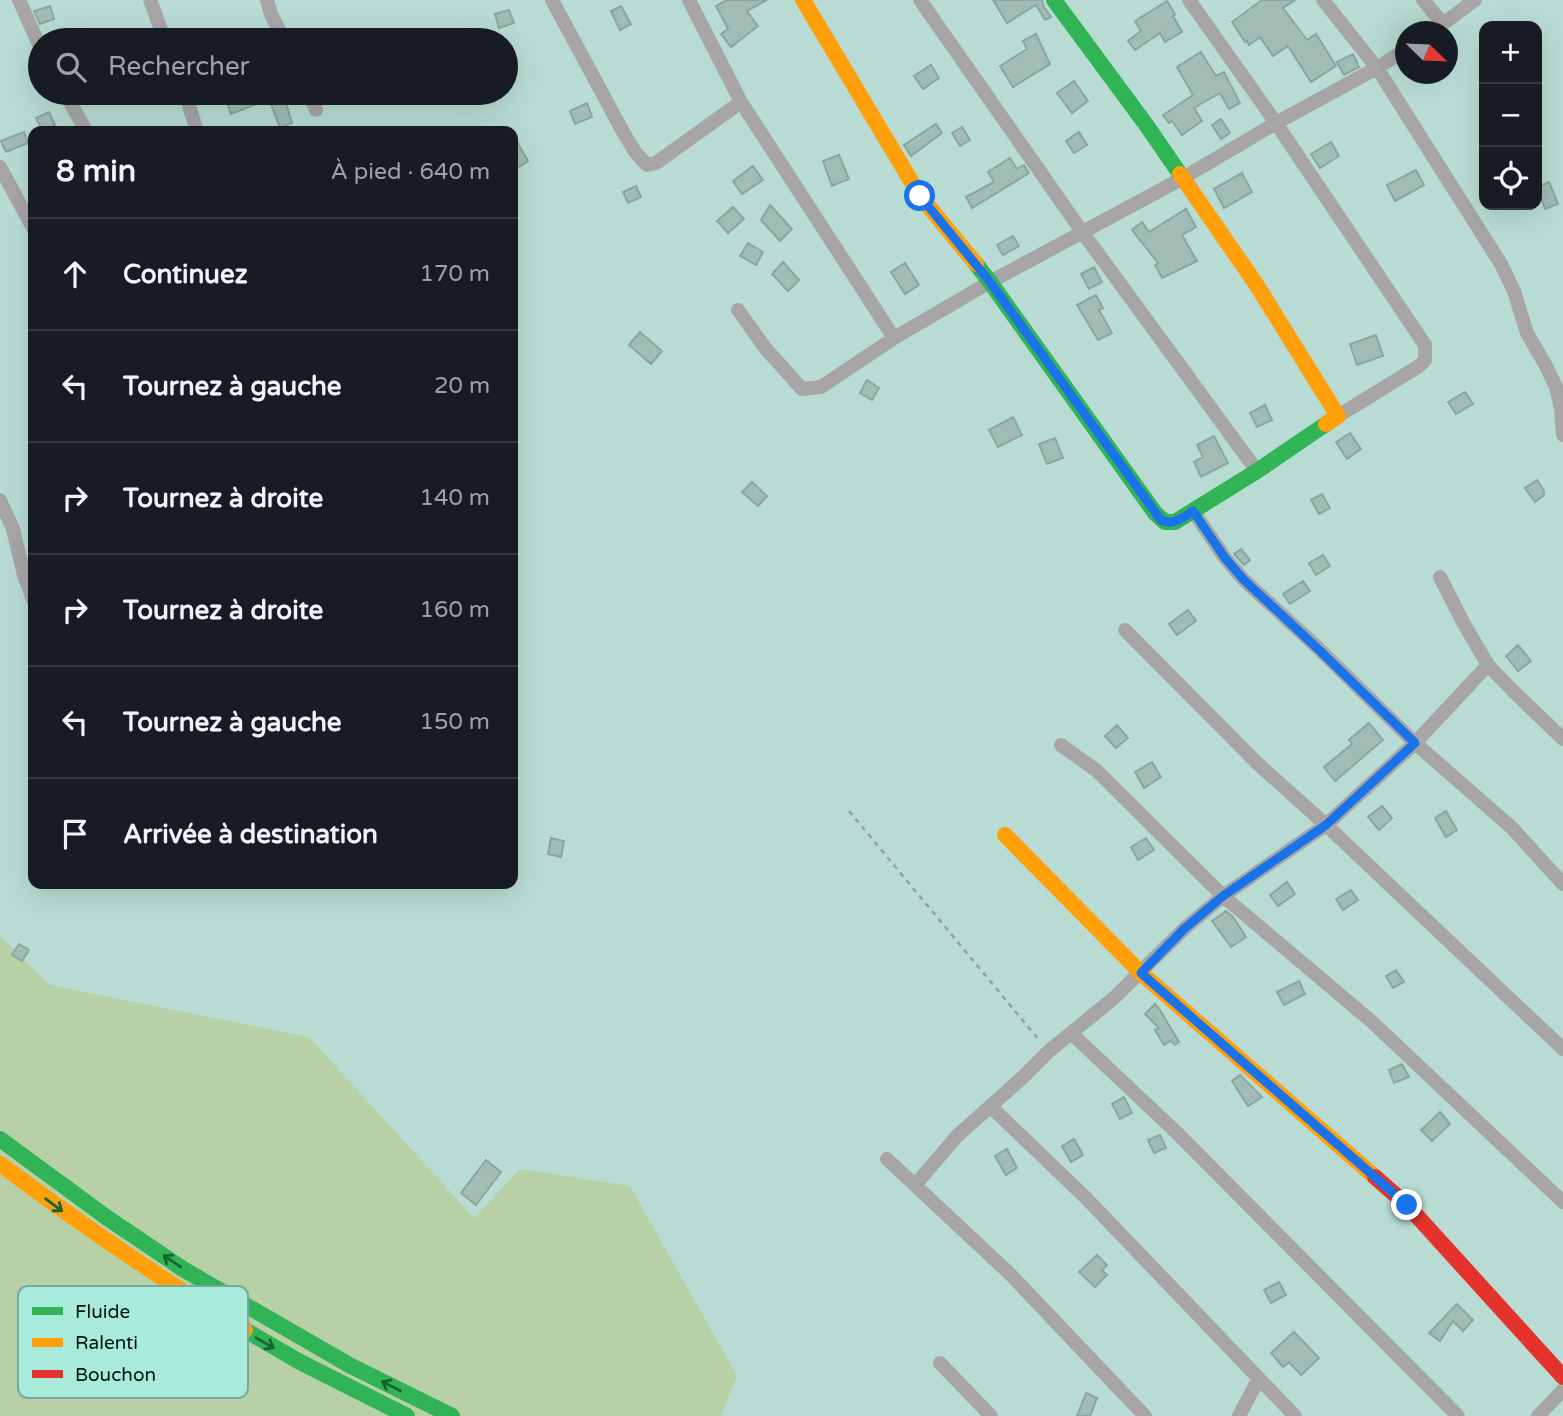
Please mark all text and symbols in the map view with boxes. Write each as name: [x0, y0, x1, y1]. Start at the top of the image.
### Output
north arrow: [1395, 21, 1458, 84]
map controls: [1479, 21, 1542, 210]
button: +: [1479, 21, 1542, 84]
search box: [28, 28, 518, 105]
icon: search: [52, 48, 90, 86]
text: Rechercher: [108, 51, 250, 82]
button: −: [1479, 84, 1542, 147]
button: locate: [1479, 147, 1542, 210]
text: 8 min: [56, 153, 136, 190]
text: À pied · 640 m: [331, 158, 490, 186]
route start: [904, 180, 935, 211]
icon: ahead: [56, 255, 94, 293]
text: Continuez: [123, 259, 248, 290]
text: 170 m: [420, 260, 490, 288]
icon: left: [56, 367, 94, 405]
text: Tournez à gauche: [123, 371, 342, 402]
text: 20 m: [434, 372, 490, 400]
icon: right: [56, 479, 94, 517]
text: Tournez à droite: [123, 483, 323, 514]
text: 140 m: [420, 484, 490, 512]
icon: right: [56, 591, 94, 629]
text: Tournez à droite: [123, 595, 323, 626]
text: 160 m: [420, 596, 490, 624]
icon: left: [56, 703, 94, 741]
text: Tournez à gauche: [123, 707, 342, 738]
text: 150 m: [420, 708, 490, 736]
icon: arrive: [56, 815, 94, 853]
text: Arrivée à destination: [123, 819, 378, 850]
route end: [1391, 1189, 1422, 1220]
one-way arrow: [44, 1198, 63, 1213]
one-way arrow: [163, 1254, 182, 1269]
legend: [18, 1286, 248, 1398]
text: Fluide: [75, 1301, 130, 1323]
text: Ralenti: [75, 1332, 138, 1354]
one-way arrow: [255, 1336, 275, 1350]
text: Bouchon: [75, 1364, 156, 1386]
one-way arrow: [381, 1378, 402, 1392]

